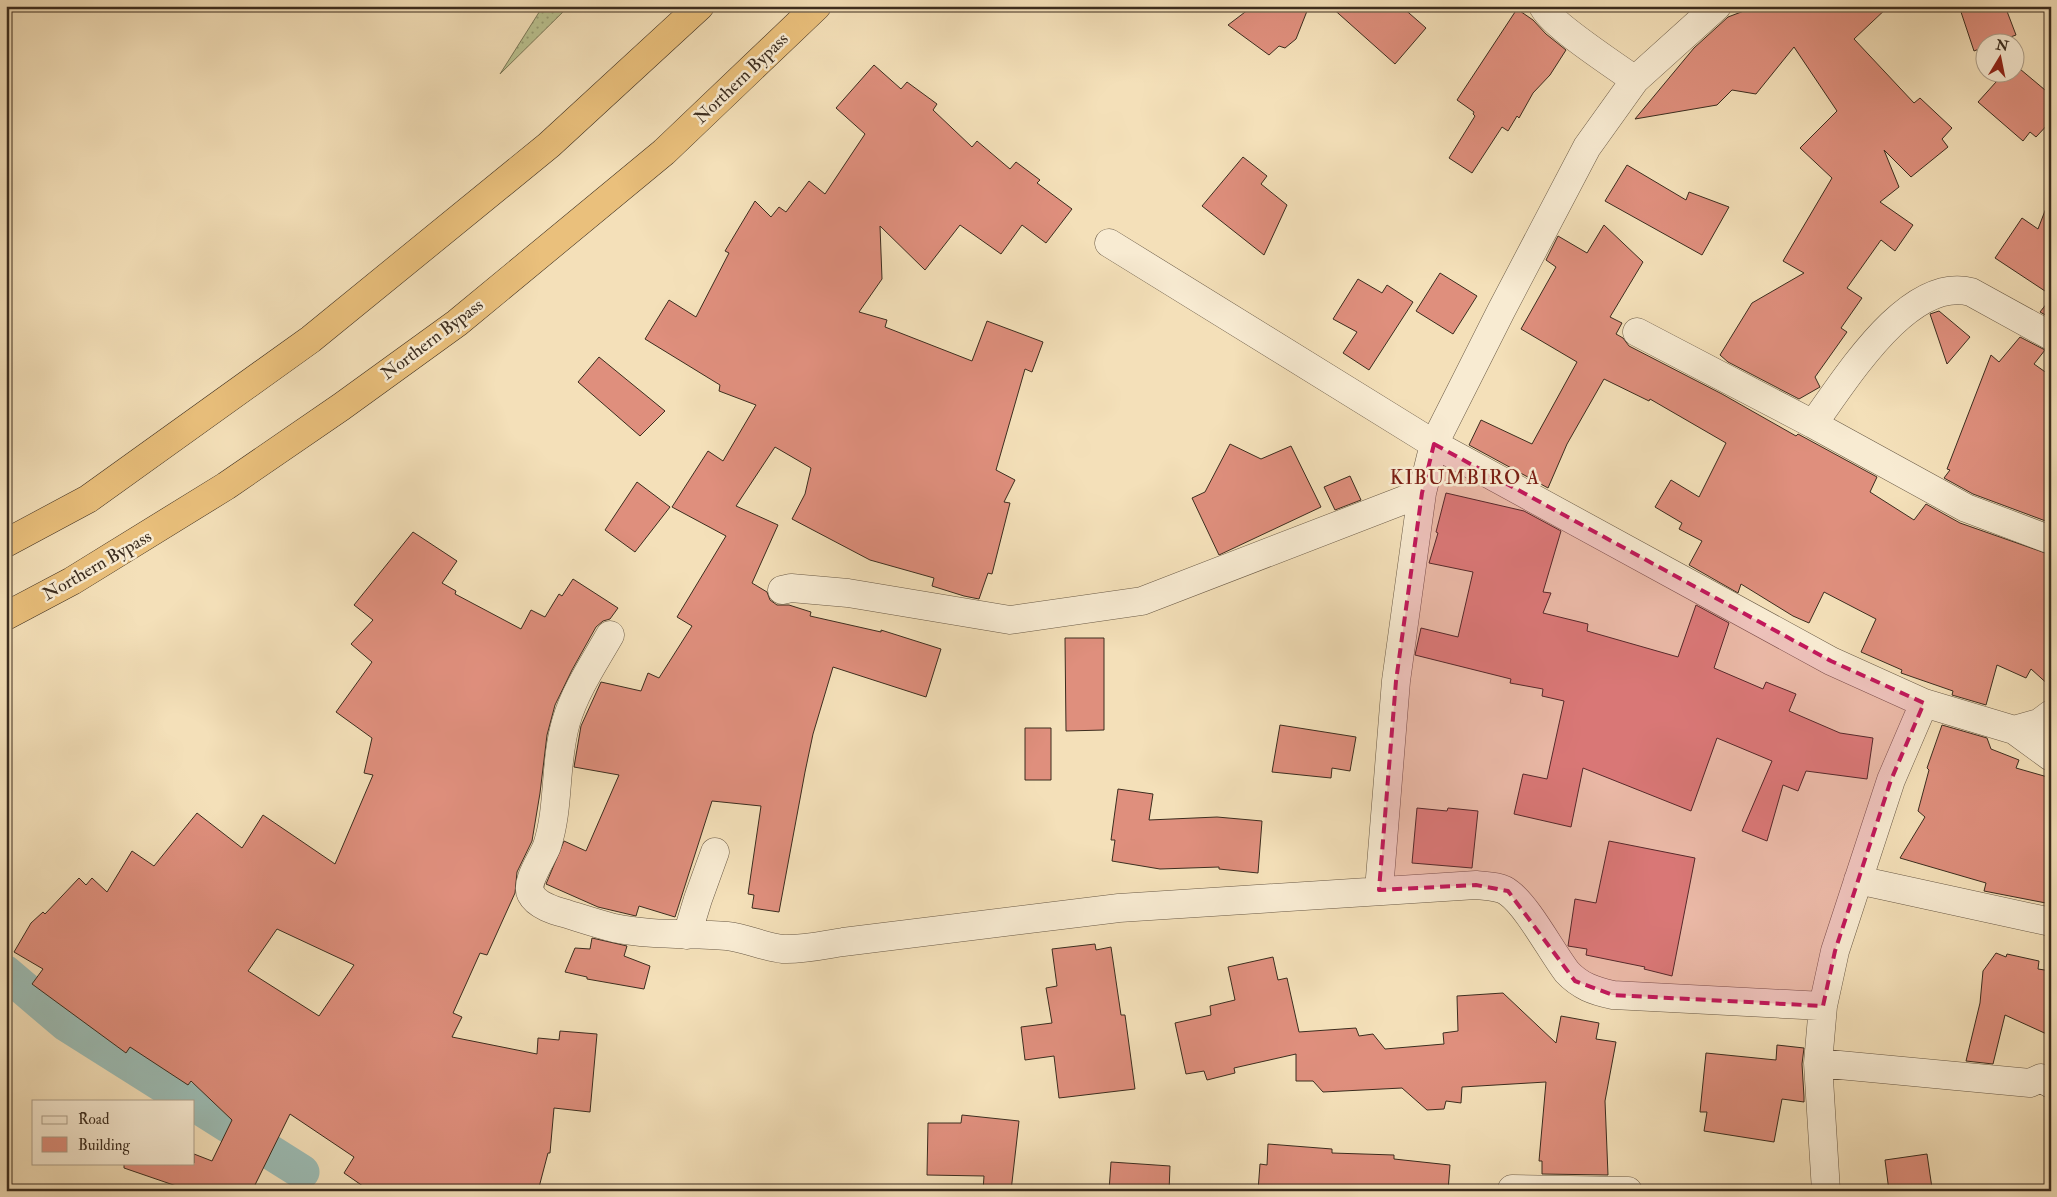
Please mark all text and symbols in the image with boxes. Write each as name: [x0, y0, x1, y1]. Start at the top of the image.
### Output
street label: Northern Bypass: [689, 28, 793, 129]
north arrow: [1974, 32, 2024, 82]
text: N: [1994, 36, 2010, 55]
street label: Northern Bypass: [377, 293, 488, 385]
district label: KIBUMBIRO A: [1390, 465, 1540, 490]
street label: Northern Bypass: [39, 525, 156, 606]
legend: [32, 1100, 195, 1164]
text: Road: [78, 1110, 110, 1129]
text: Building: [78, 1136, 130, 1155]

